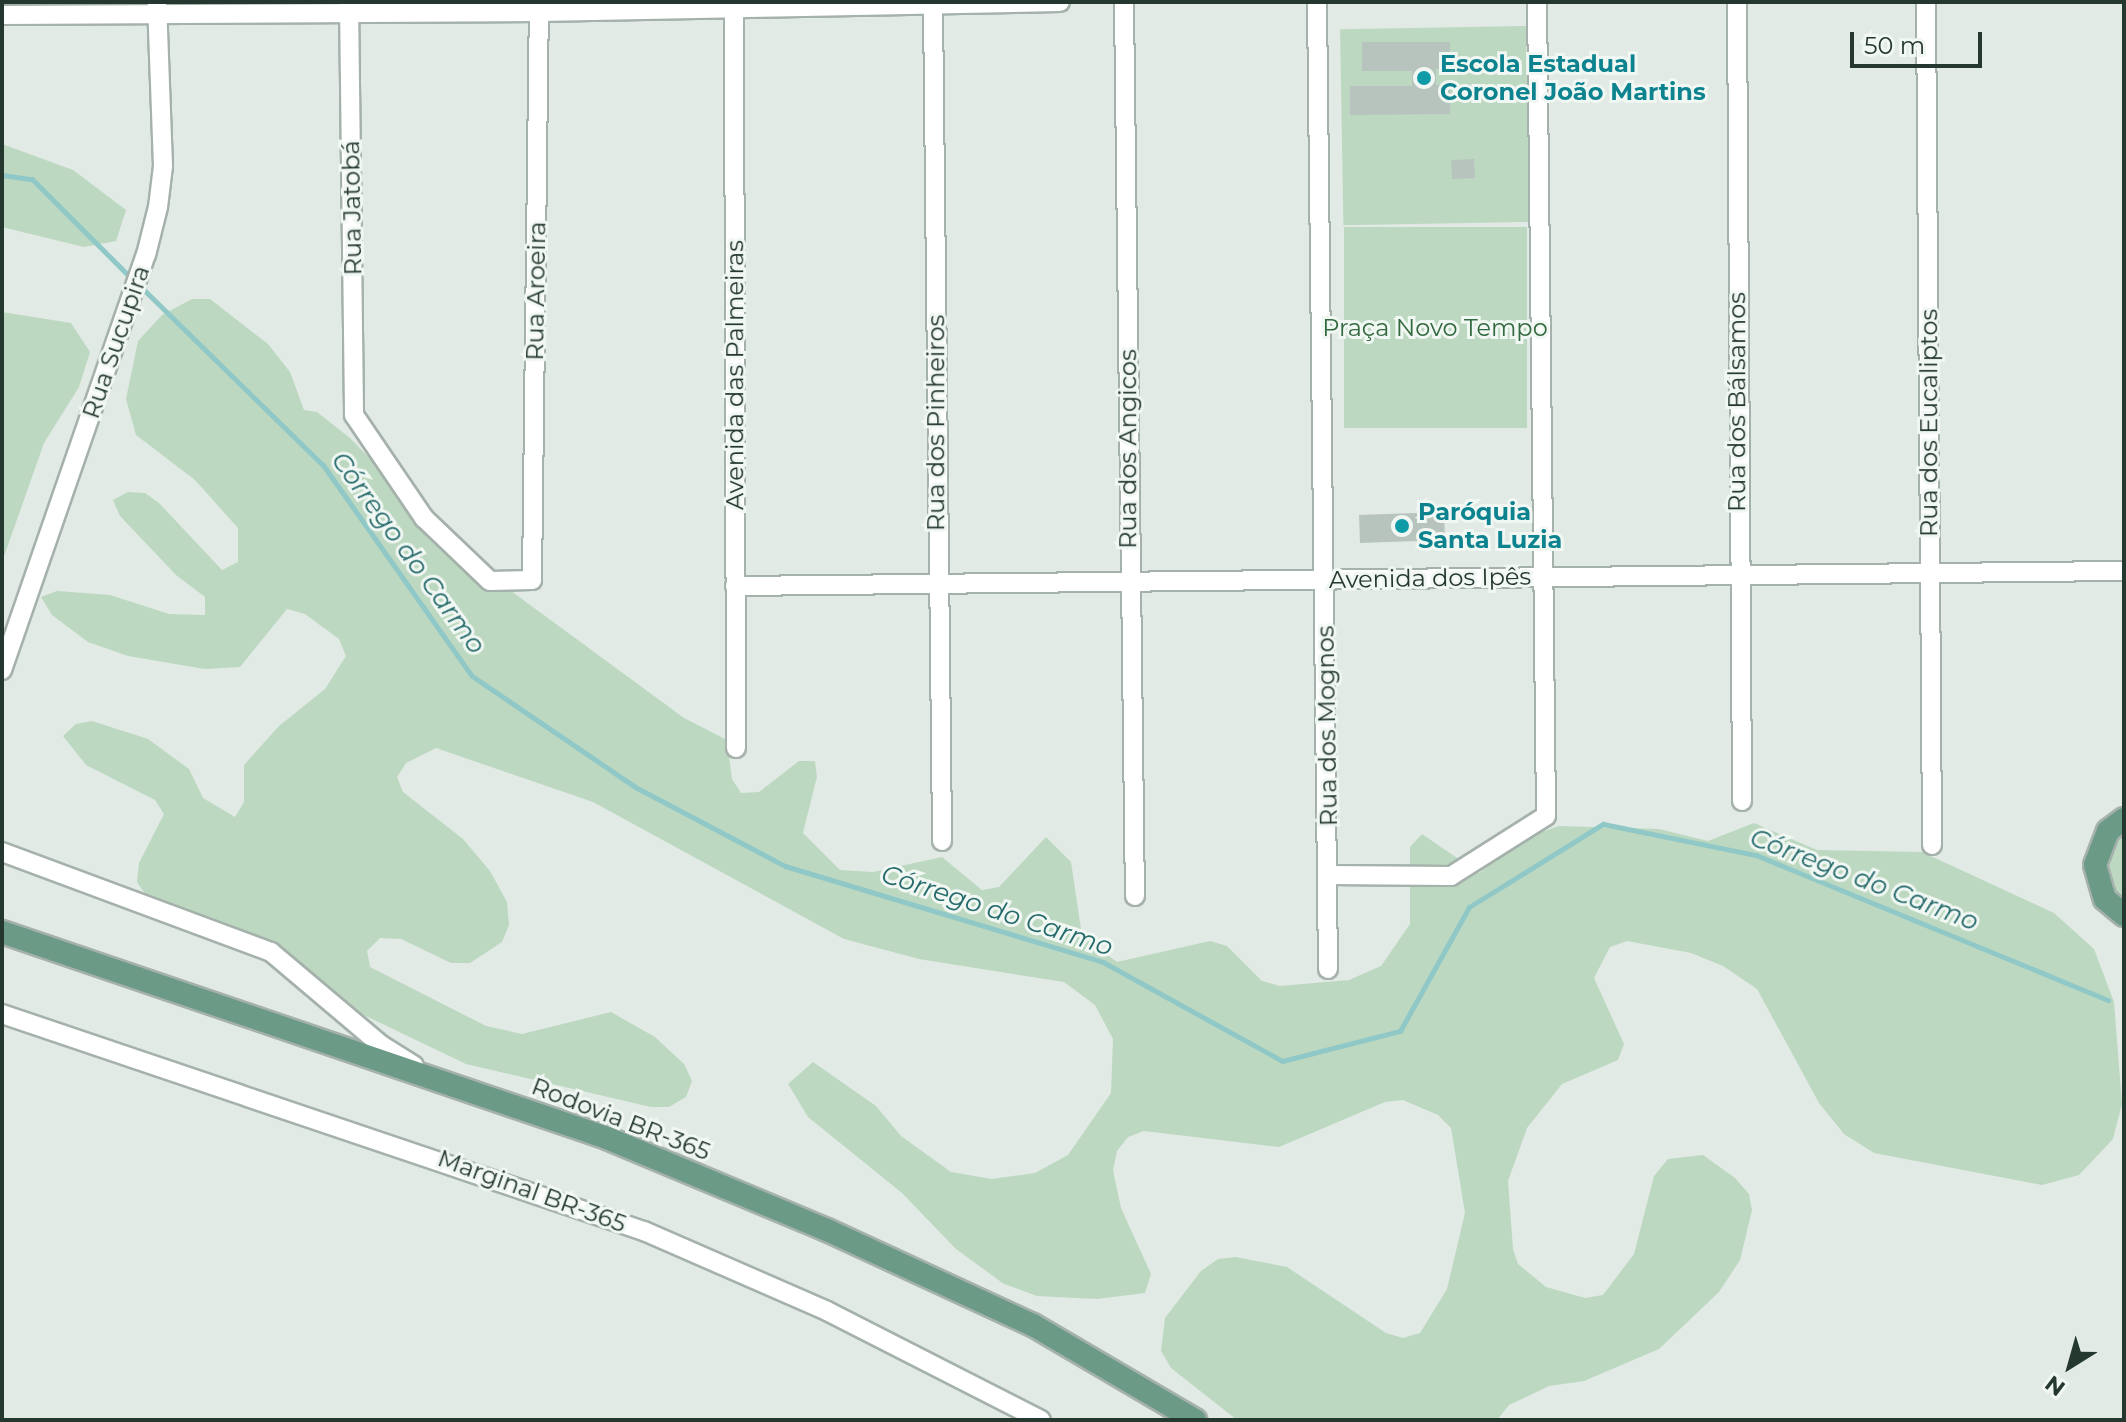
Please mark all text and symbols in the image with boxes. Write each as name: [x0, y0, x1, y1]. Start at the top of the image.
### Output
scale bar: [1854, 16, 1986, 66]
text: 50 m: [1864, 31, 1925, 60]
place label: Escola Estadual Coronel João Martins: [1440, 50, 1706, 106]
marker: Escola Estadual Coronel João Martins: [1415, 69, 1433, 87]
street label: Rua Jatobá: [336, 140, 368, 276]
street label: Rua Aroeira: [520, 221, 552, 361]
street label: Avenida das Palmeiras: [721, 240, 749, 510]
street label: Rua Sucupira: [76, 262, 156, 422]
street label: Rua dos Bálsamos: [1723, 292, 1751, 512]
street label: Rua dos Eucaliptos: [1915, 309, 1943, 537]
park label: Praça Novo Tempo: [1322, 314, 1548, 342]
street label: Rua dos Pinheiros: [922, 315, 950, 531]
street label: Rua dos Angicos: [1114, 349, 1142, 549]
water label: Córrego do Carmo: [324, 446, 492, 660]
place label: Paróquia Santa Luzia: [1418, 498, 1562, 554]
marker: Paróquia Santa Luzia: [1393, 517, 1411, 535]
street label: Avenida dos Ipês: [1329, 562, 1531, 594]
street label: Rua dos Mognos: [1311, 625, 1343, 827]
water label: Córrego do Carmo: [1745, 822, 1983, 938]
water label: Córrego do Carmo: [877, 859, 1117, 963]
street label: Rodovia BR-365: [528, 1072, 714, 1166]
street label: Marginal BR-365: [434, 1144, 630, 1238]
north arrow: [2030, 1326, 2110, 1406]
text: N: [2040, 1369, 2070, 1402]

